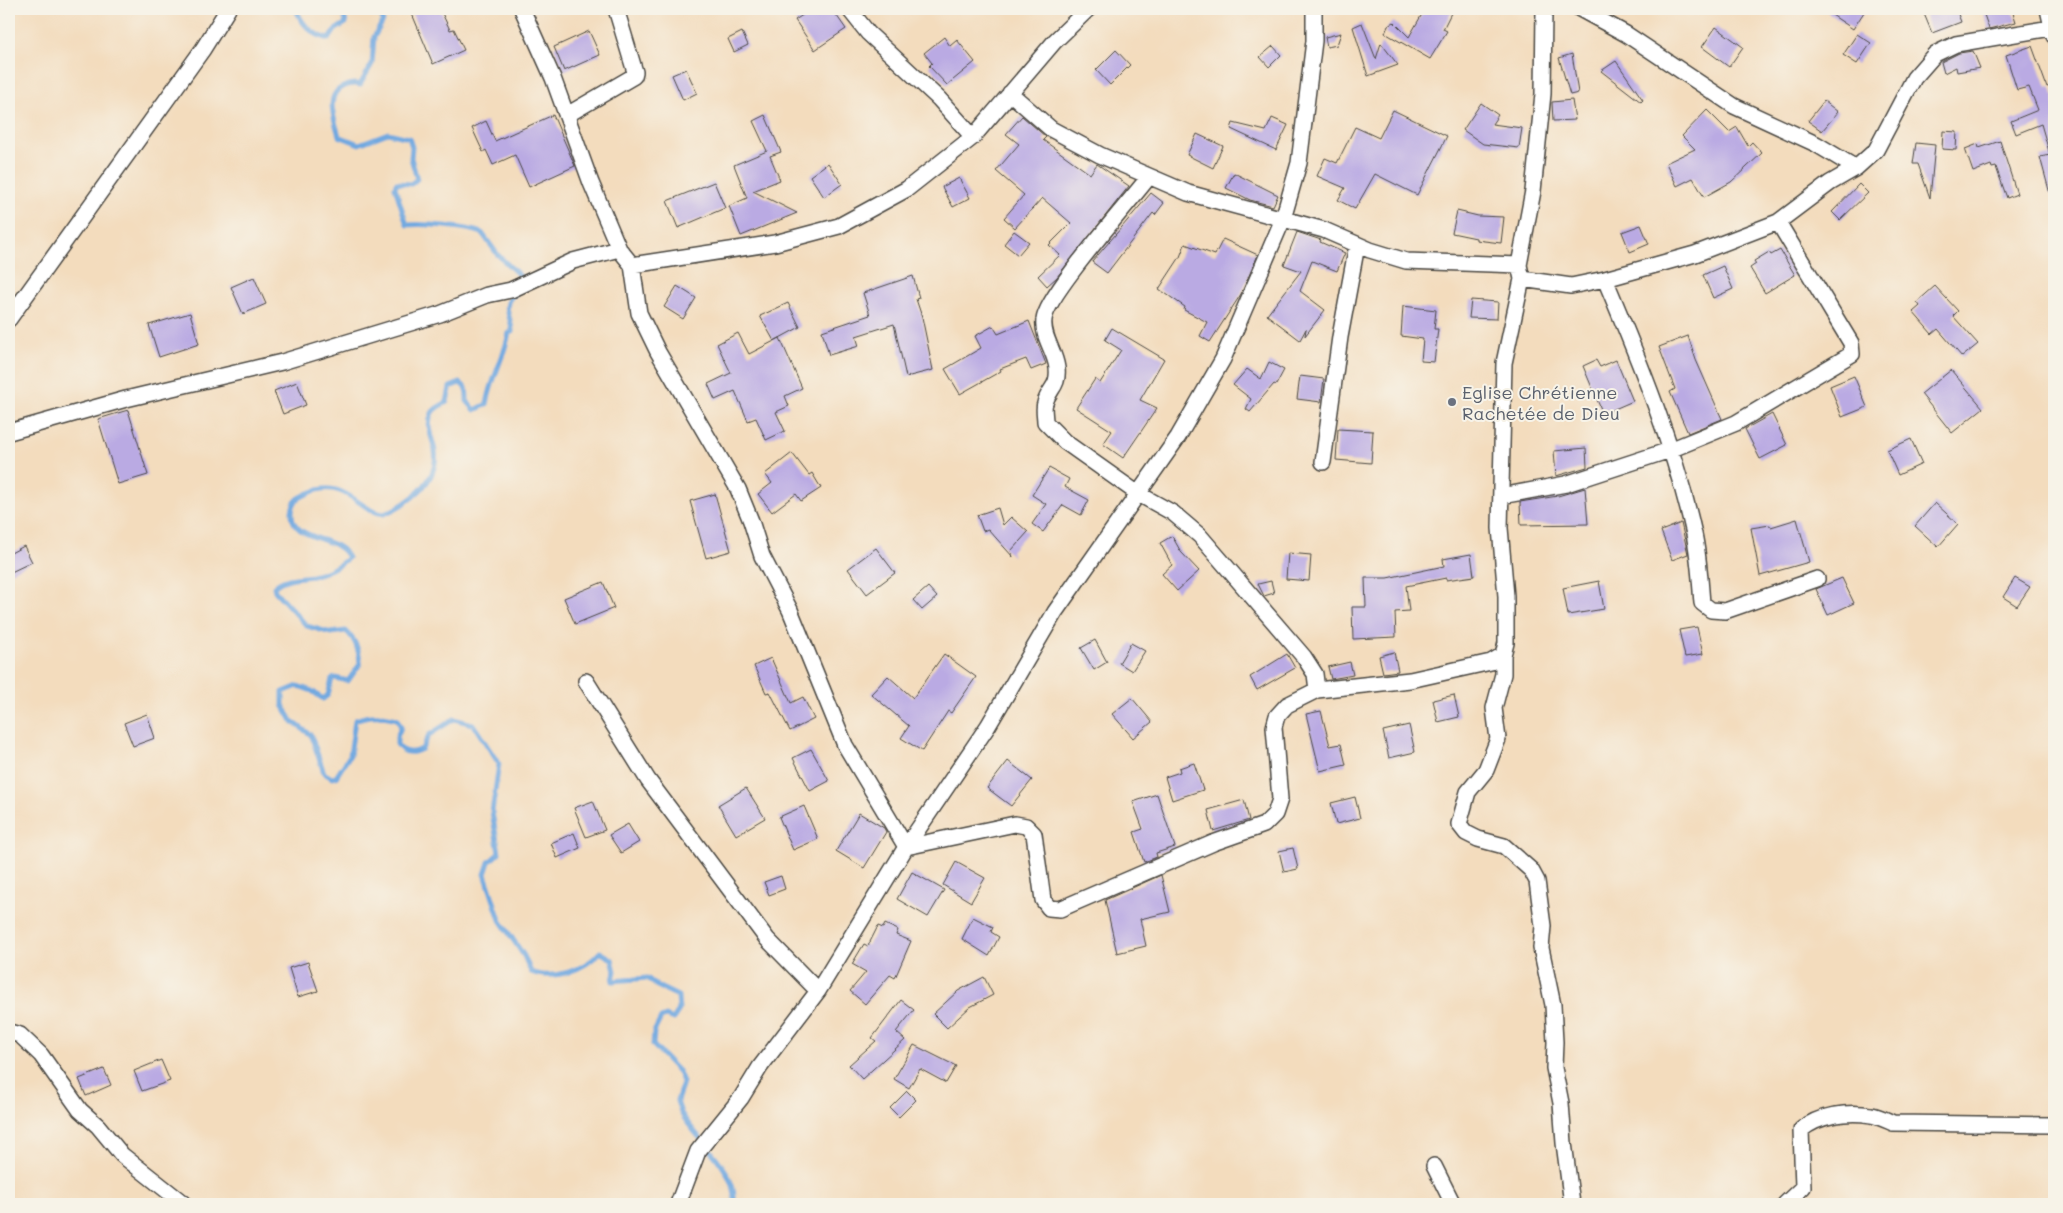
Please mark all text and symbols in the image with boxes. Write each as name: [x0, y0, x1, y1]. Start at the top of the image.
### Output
place label: Eglise Chrétienne Rachetée de Dieu: [1462, 380, 1620, 425]
marker: Eglise Chrétienne Rachetée de Dieu: [1446, 396, 1458, 408]

